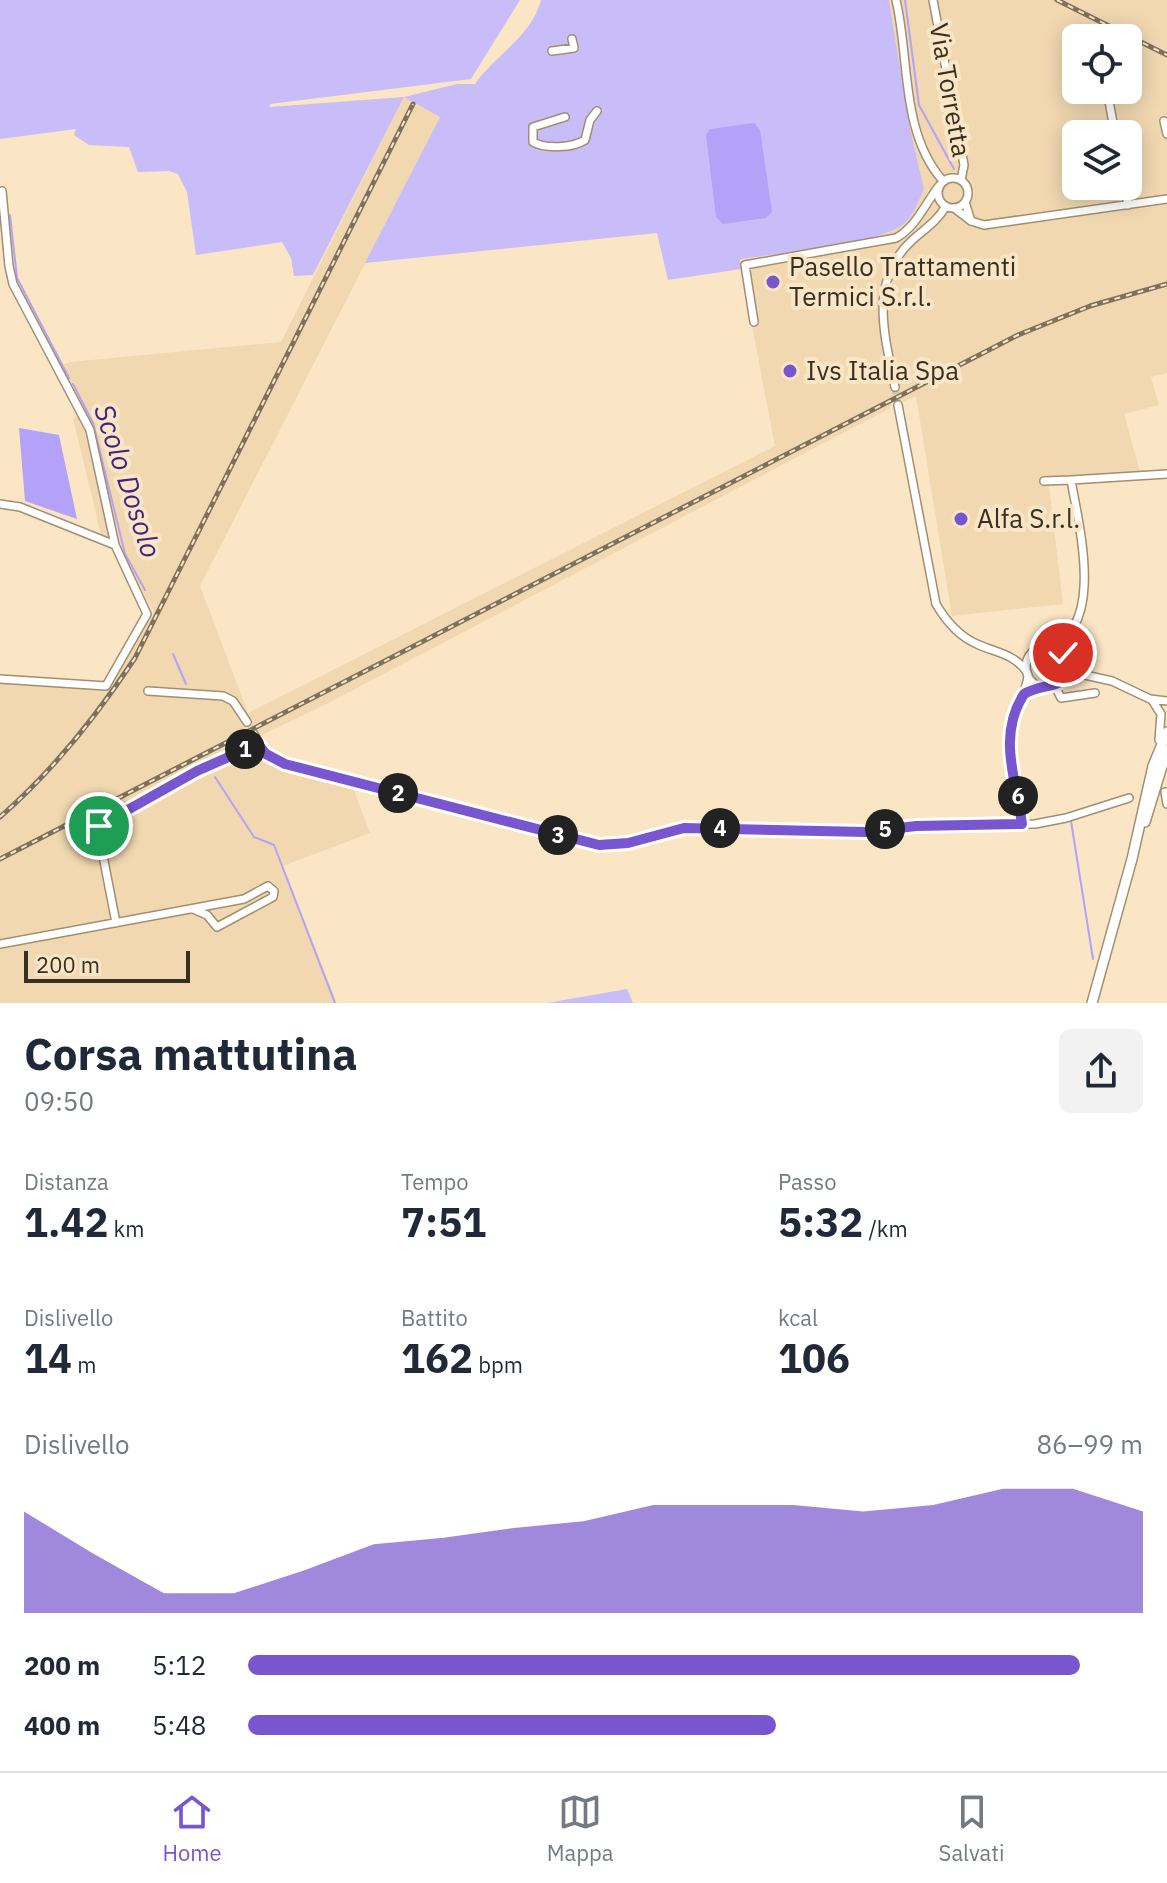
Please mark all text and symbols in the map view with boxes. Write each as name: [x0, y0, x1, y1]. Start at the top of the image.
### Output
street label: Via Torretta: [923, 20, 979, 159]
map controls: [1062, 24, 1142, 200]
button: locate: [1062, 24, 1142, 104]
button: layers: [1062, 120, 1142, 200]
place label: Pasello Trattamenti Termici S.r.l.: [789, 249, 1016, 313]
marker: Pasello Trattamenti Termici S.r.l.: [764, 273, 782, 291]
place label: Ivs Italia Spa: [806, 353, 959, 387]
marker: Ivs Italia Spa: [781, 362, 799, 380]
water label: Scolo Dosolo: [86, 399, 171, 562]
place label: Alfa S.r.l.: [977, 501, 1080, 535]
marker: Alfa S.r.l.: [952, 510, 970, 528]
pin: [1029, 619, 1097, 687]
icon: check: [1041, 631, 1085, 675]
pin: 1: [225, 729, 265, 769]
text: 1: [238, 734, 252, 763]
pin: 2: [378, 773, 418, 813]
pin: 6: [998, 776, 1038, 816]
text: 2: [391, 778, 405, 807]
text: 6: [1011, 781, 1025, 810]
pin: [65, 792, 133, 860]
icon: arrive: [77, 804, 121, 848]
pin: 4: [700, 808, 740, 848]
pin: 5: [865, 809, 905, 849]
text: 4: [713, 813, 727, 842]
text: 5: [878, 814, 892, 843]
pin: 3: [538, 815, 578, 855]
text: 3: [551, 820, 565, 849]
scale bar: [24, 947, 190, 983]
text: 200 m: [36, 950, 100, 979]
text: Corsa mattutina: [24, 1025, 357, 1082]
button: share: [1059, 1029, 1143, 1113]
text: 09:50: [24, 1084, 94, 1118]
text: Distanza: [24, 1167, 109, 1196]
text: Tempo: [401, 1167, 469, 1196]
text: Passo: [778, 1167, 836, 1196]
text: 1.42: [24, 1196, 108, 1248]
text: 7:51: [401, 1196, 486, 1248]
text: 5:32: [778, 1196, 863, 1248]
text: km: [108, 1214, 144, 1243]
text: /km: [863, 1214, 908, 1243]
text: Dislivello: [24, 1303, 113, 1332]
text: Battito: [401, 1303, 468, 1332]
text: kcal: [778, 1303, 818, 1332]
text: 14: [24, 1332, 72, 1384]
text: 162: [401, 1332, 473, 1384]
text: 106: [778, 1332, 850, 1384]
text: m: [72, 1350, 96, 1379]
text: bpm: [473, 1350, 523, 1379]
text: Dislivello: [24, 1427, 130, 1461]
text: 86–99 m: [1036, 1427, 1143, 1461]
text: 200 m: [24, 1648, 100, 1682]
text: 5:12: [152, 1648, 206, 1682]
text: 400 m: [24, 1708, 100, 1742]
text: 5:48: [152, 1708, 206, 1742]
tab: Home: [163, 1790, 222, 1867]
tab: Mappa: [547, 1790, 614, 1867]
tab: Salvati: [939, 1790, 1004, 1867]

